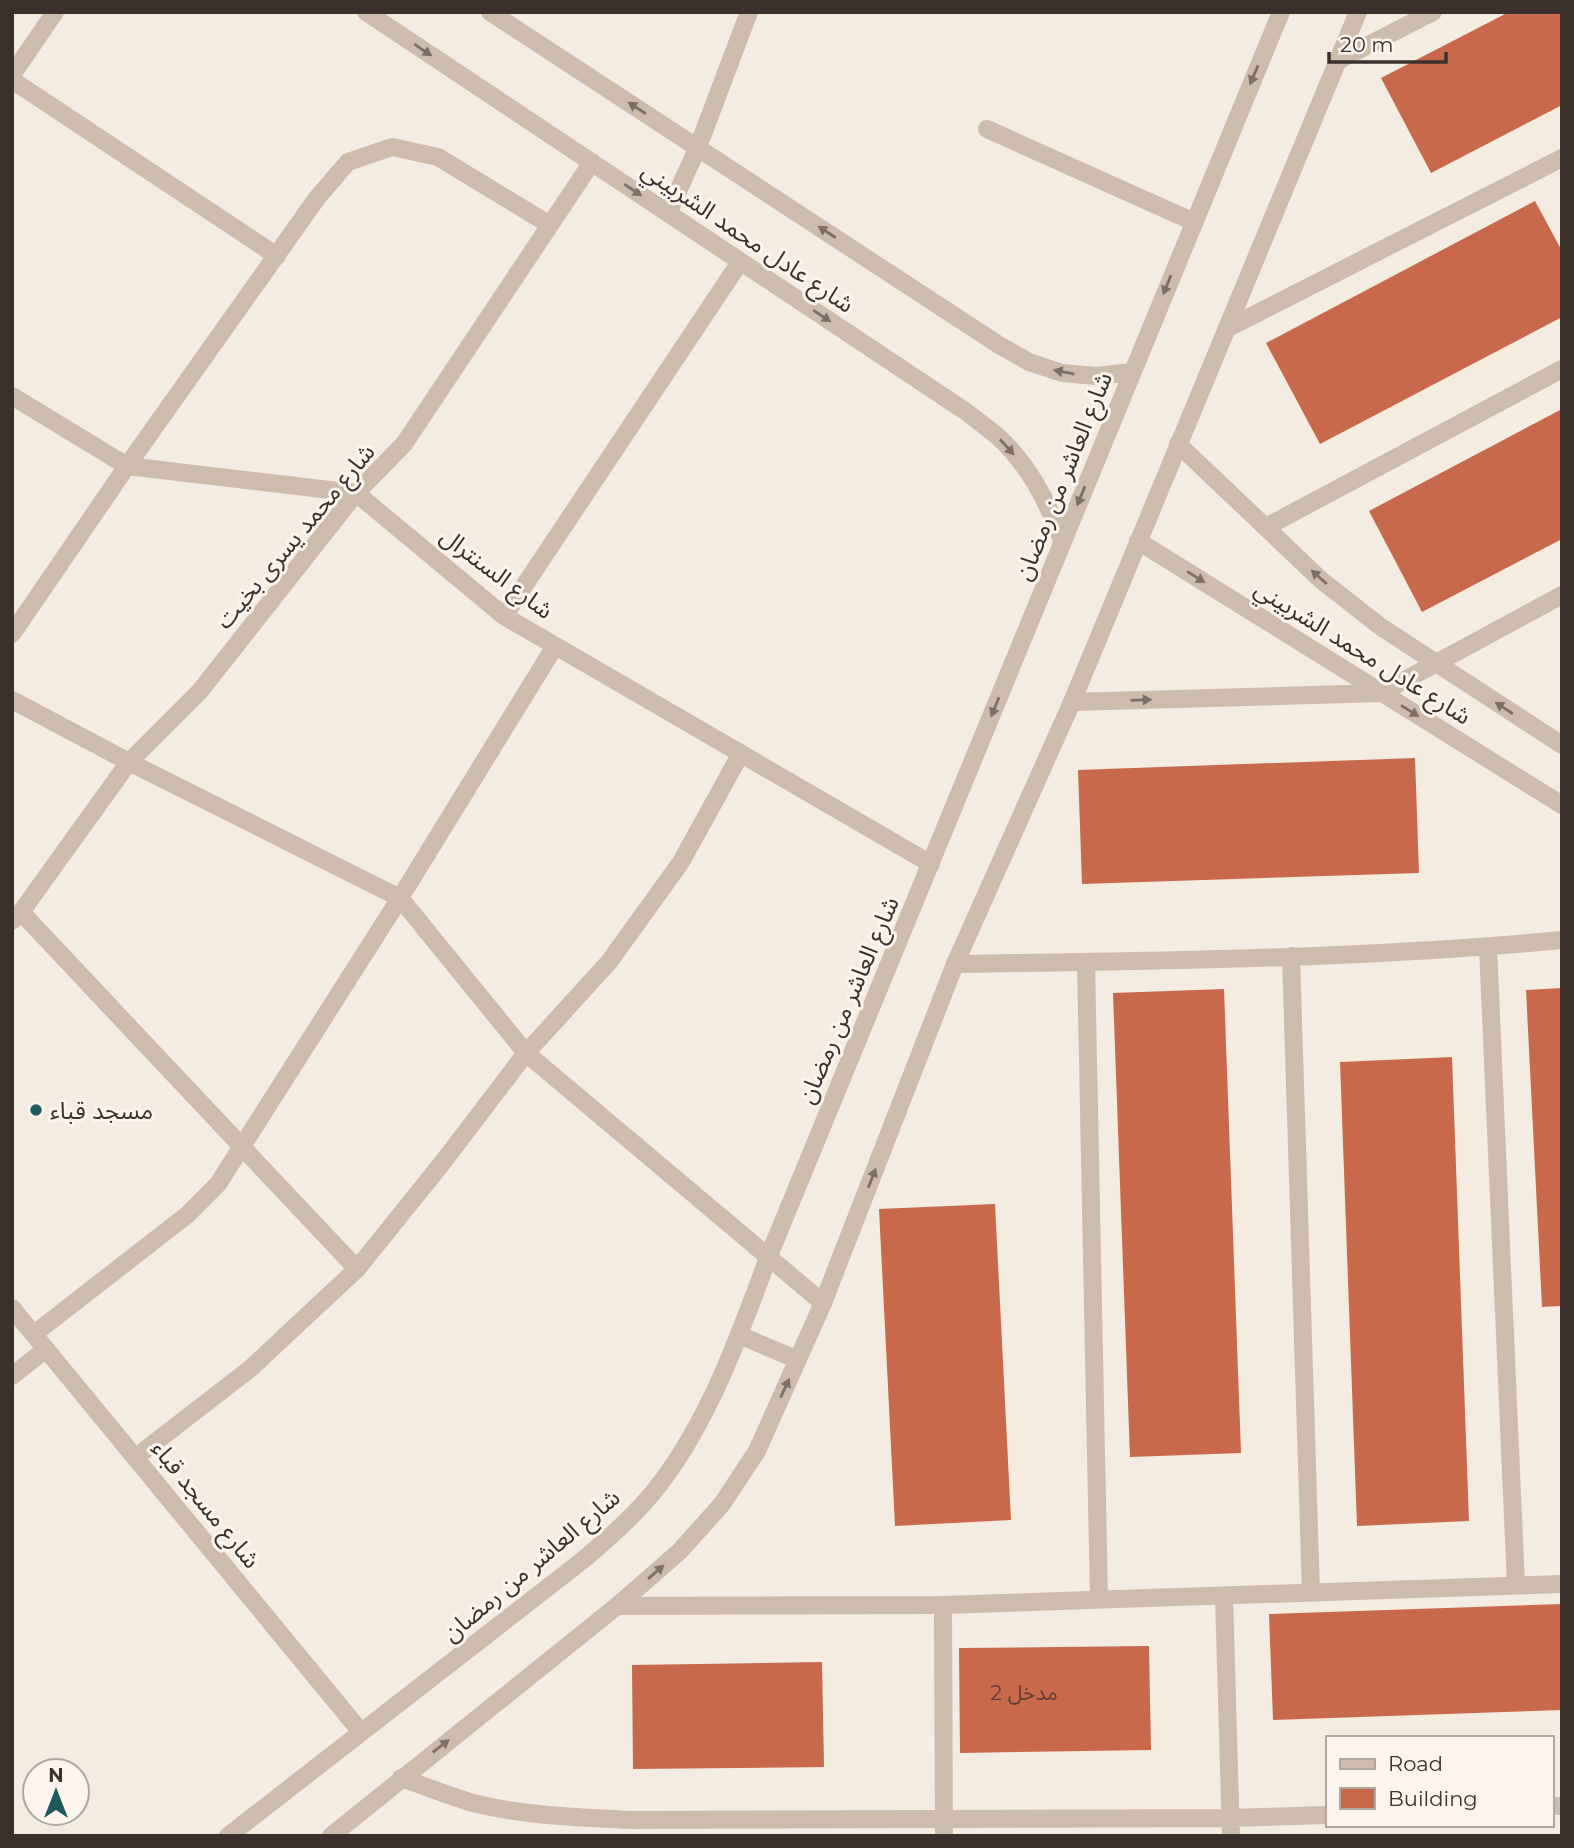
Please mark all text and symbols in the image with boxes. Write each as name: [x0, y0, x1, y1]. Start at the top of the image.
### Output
scale bar: [1329, 21, 1446, 65]
text: 20 m: [1340, 32, 1394, 57]
one-way arrow: [414, 43, 432, 57]
one-way arrow: [1249, 65, 1260, 86]
one-way arrow: [627, 101, 647, 114]
street label: شارع عادل محمد الشربيني: [634, 155, 860, 323]
one-way arrow: [624, 183, 642, 197]
one-way arrow: [818, 226, 837, 239]
one-way arrow: [1162, 275, 1173, 296]
one-way arrow: [813, 309, 831, 323]
one-way arrow: [1053, 366, 1075, 377]
street label: شارع العاشر من رمضان: [1008, 368, 1121, 586]
street label: شارع محمد يسرى بخيت: [209, 438, 383, 636]
one-way arrow: [999, 438, 1015, 456]
one-way arrow: [1075, 485, 1086, 506]
street label: شارع السنترال: [433, 521, 559, 627]
one-way arrow: [1310, 570, 1327, 585]
one-way arrow: [1187, 571, 1206, 584]
street label: شارع عادل محمد الشربيني: [1247, 574, 1477, 734]
one-way arrow: [1130, 695, 1152, 706]
one-way arrow: [989, 696, 1000, 717]
one-way arrow: [1495, 701, 1514, 714]
one-way arrow: [1400, 704, 1420, 717]
street label: شارع العاشر من رمضان: [791, 892, 908, 1109]
place label: مسجد قباء: [50, 1096, 153, 1125]
marker: مسجد قباء: [28, 1102, 44, 1118]
one-way arrow: [866, 1167, 877, 1188]
one-way arrow: [779, 1378, 791, 1398]
street label: شارع مسجد قباء: [143, 1434, 266, 1576]
street label: شارع العاشر من رمضان: [437, 1482, 627, 1650]
one-way arrow: [647, 1564, 665, 1580]
house number: مدخل 2: [990, 1680, 1058, 1705]
legend: [1326, 1736, 1553, 1827]
one-way arrow: [432, 1739, 450, 1754]
text: Road: [1388, 1751, 1443, 1776]
north arrow: [21, 1757, 91, 1827]
text: N: [48, 1764, 64, 1787]
text: Building: [1388, 1786, 1478, 1811]

